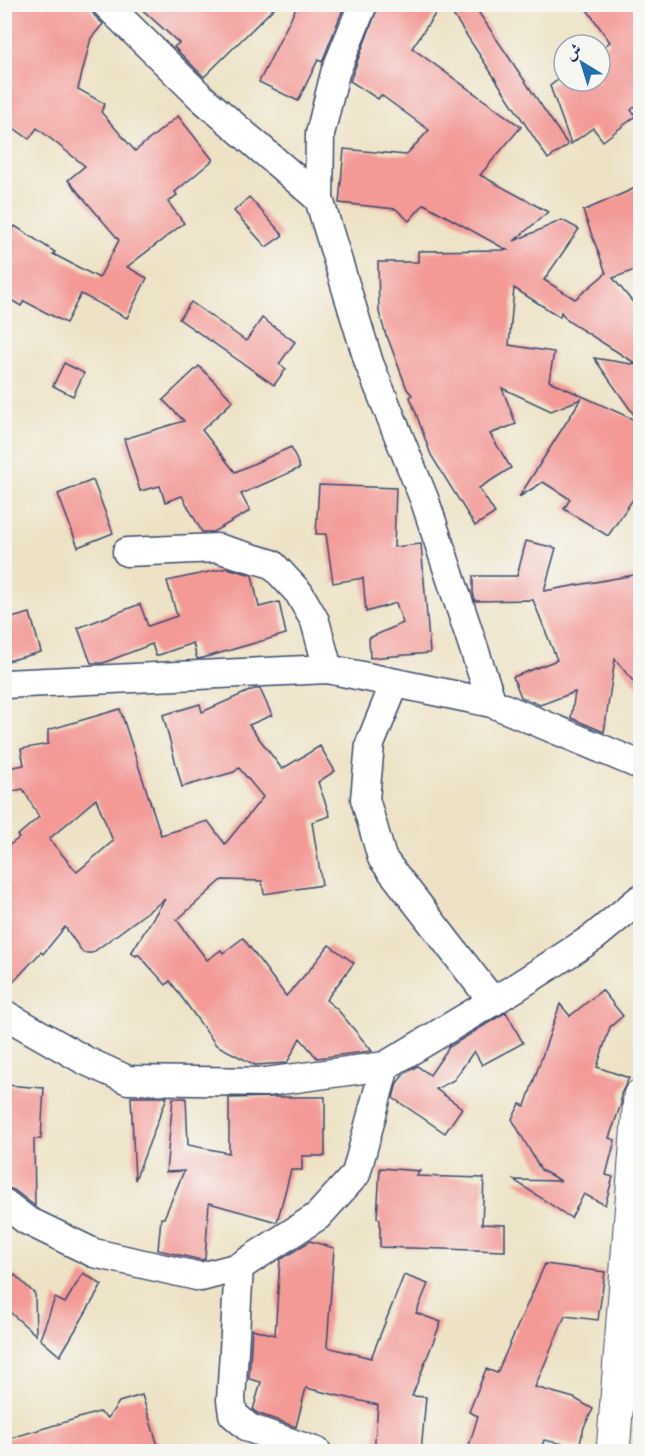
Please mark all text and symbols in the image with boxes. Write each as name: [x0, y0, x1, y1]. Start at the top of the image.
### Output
north arrow: [552, 33, 612, 93]
text: ش: [563, 42, 585, 64]

